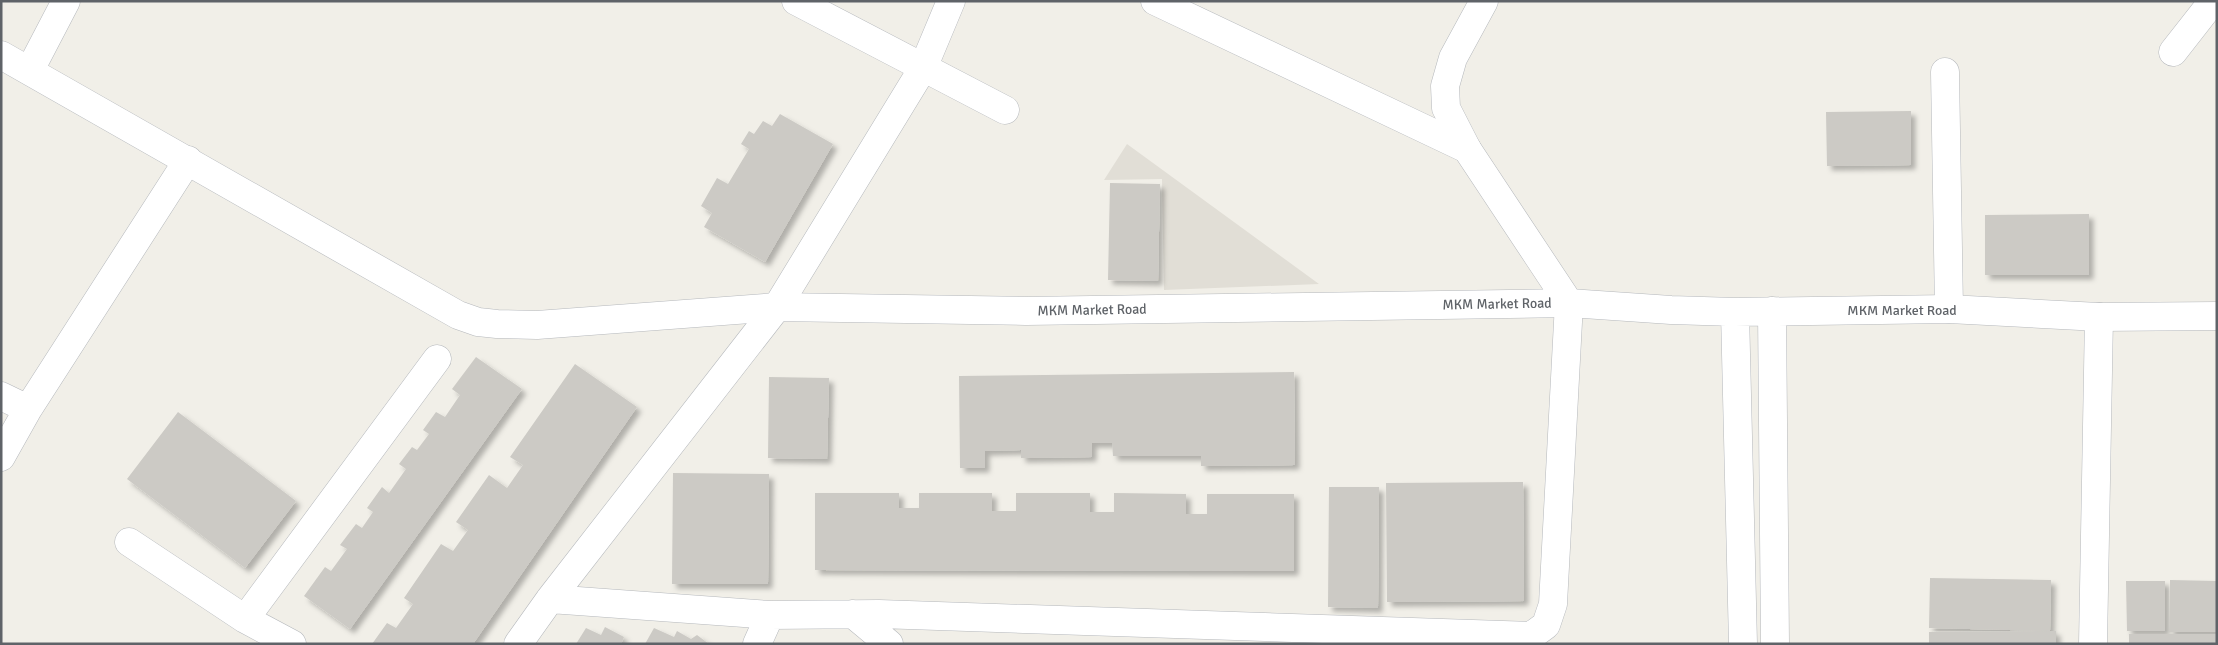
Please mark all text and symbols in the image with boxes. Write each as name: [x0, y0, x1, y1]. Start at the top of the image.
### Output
street label: MKM Market Road: [1442, 295, 1552, 313]
street label: MKM Market Road: [1037, 301, 1147, 319]
street label: MKM Market Road: [1847, 302, 1957, 319]

